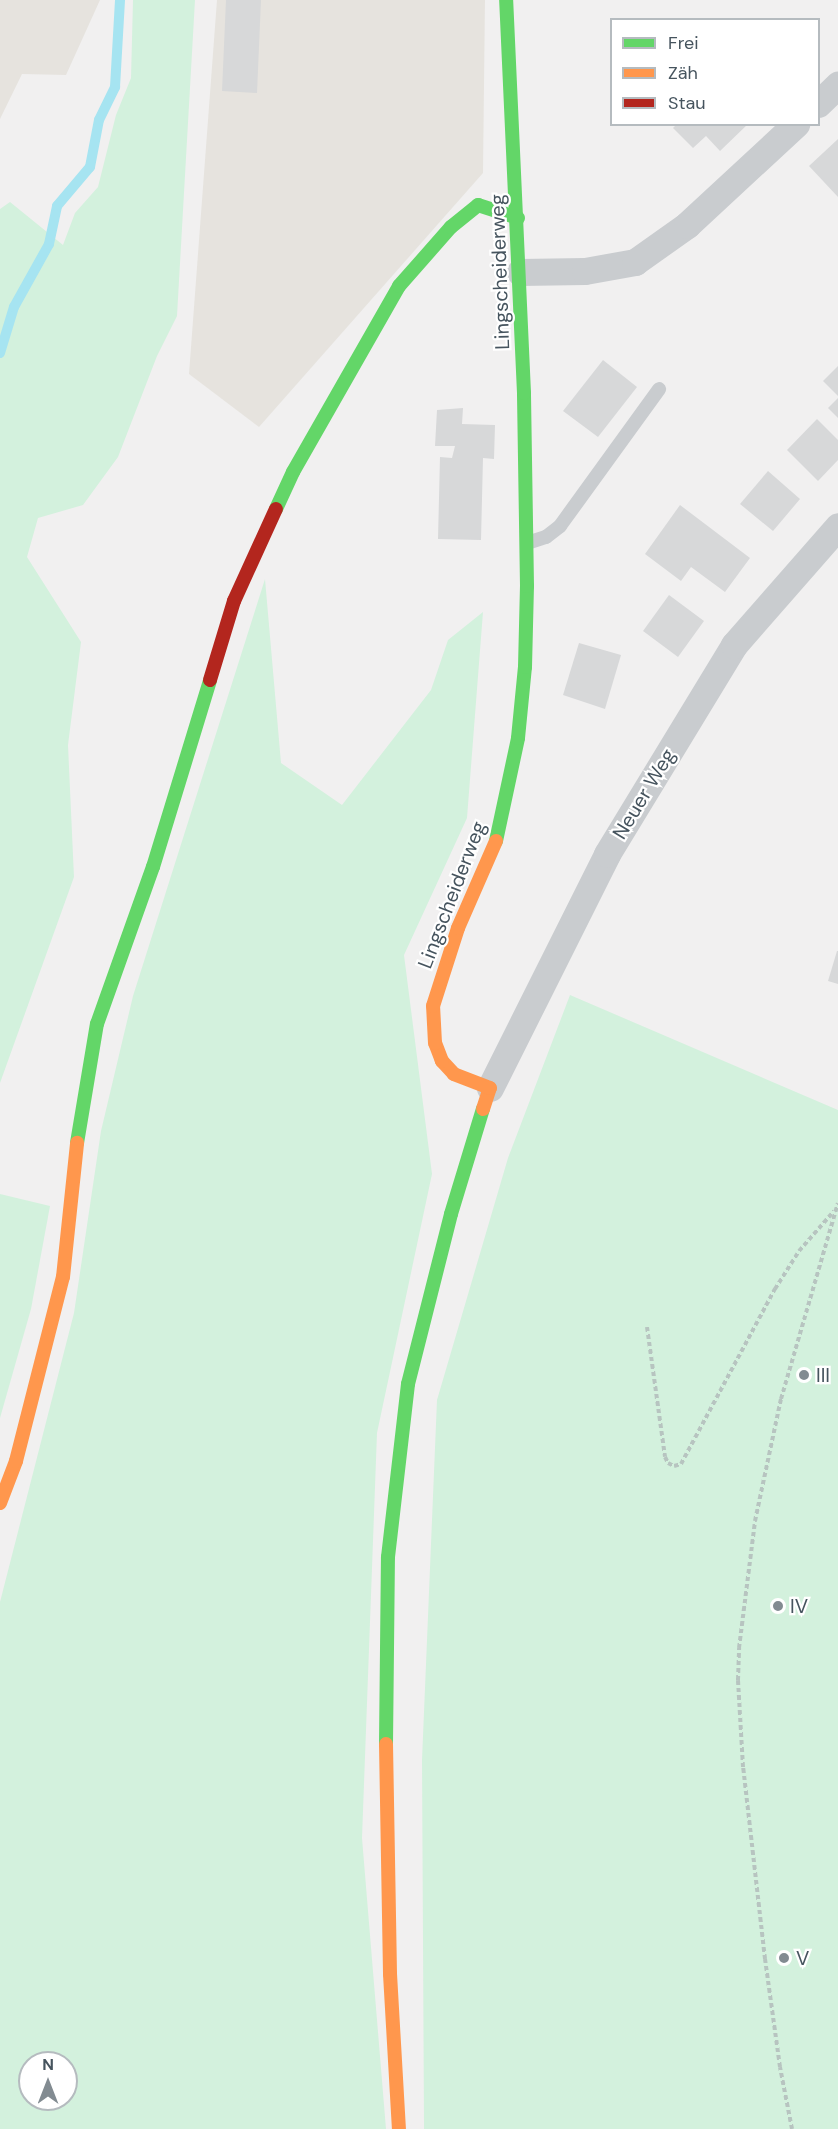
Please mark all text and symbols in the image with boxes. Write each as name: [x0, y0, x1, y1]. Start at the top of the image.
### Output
legend: [610, 18, 820, 126]
text: Frei: [668, 31, 699, 55]
text: Zäh: [668, 61, 698, 85]
text: Stau: [668, 91, 706, 115]
street label: Lingscheiderweg: [485, 194, 515, 350]
street label: Neuer Weg: [608, 744, 680, 844]
street label: Lingscheiderweg: [413, 818, 491, 972]
place label: III: [816, 1363, 830, 1387]
marker: III: [797, 1368, 811, 1382]
place label: IV: [790, 1594, 808, 1618]
marker: IV: [771, 1599, 785, 1613]
place label: V: [796, 1946, 809, 1970]
marker: V: [777, 1951, 791, 1965]
north arrow: [18, 2051, 78, 2111]
text: N: [42, 2054, 54, 2075]

